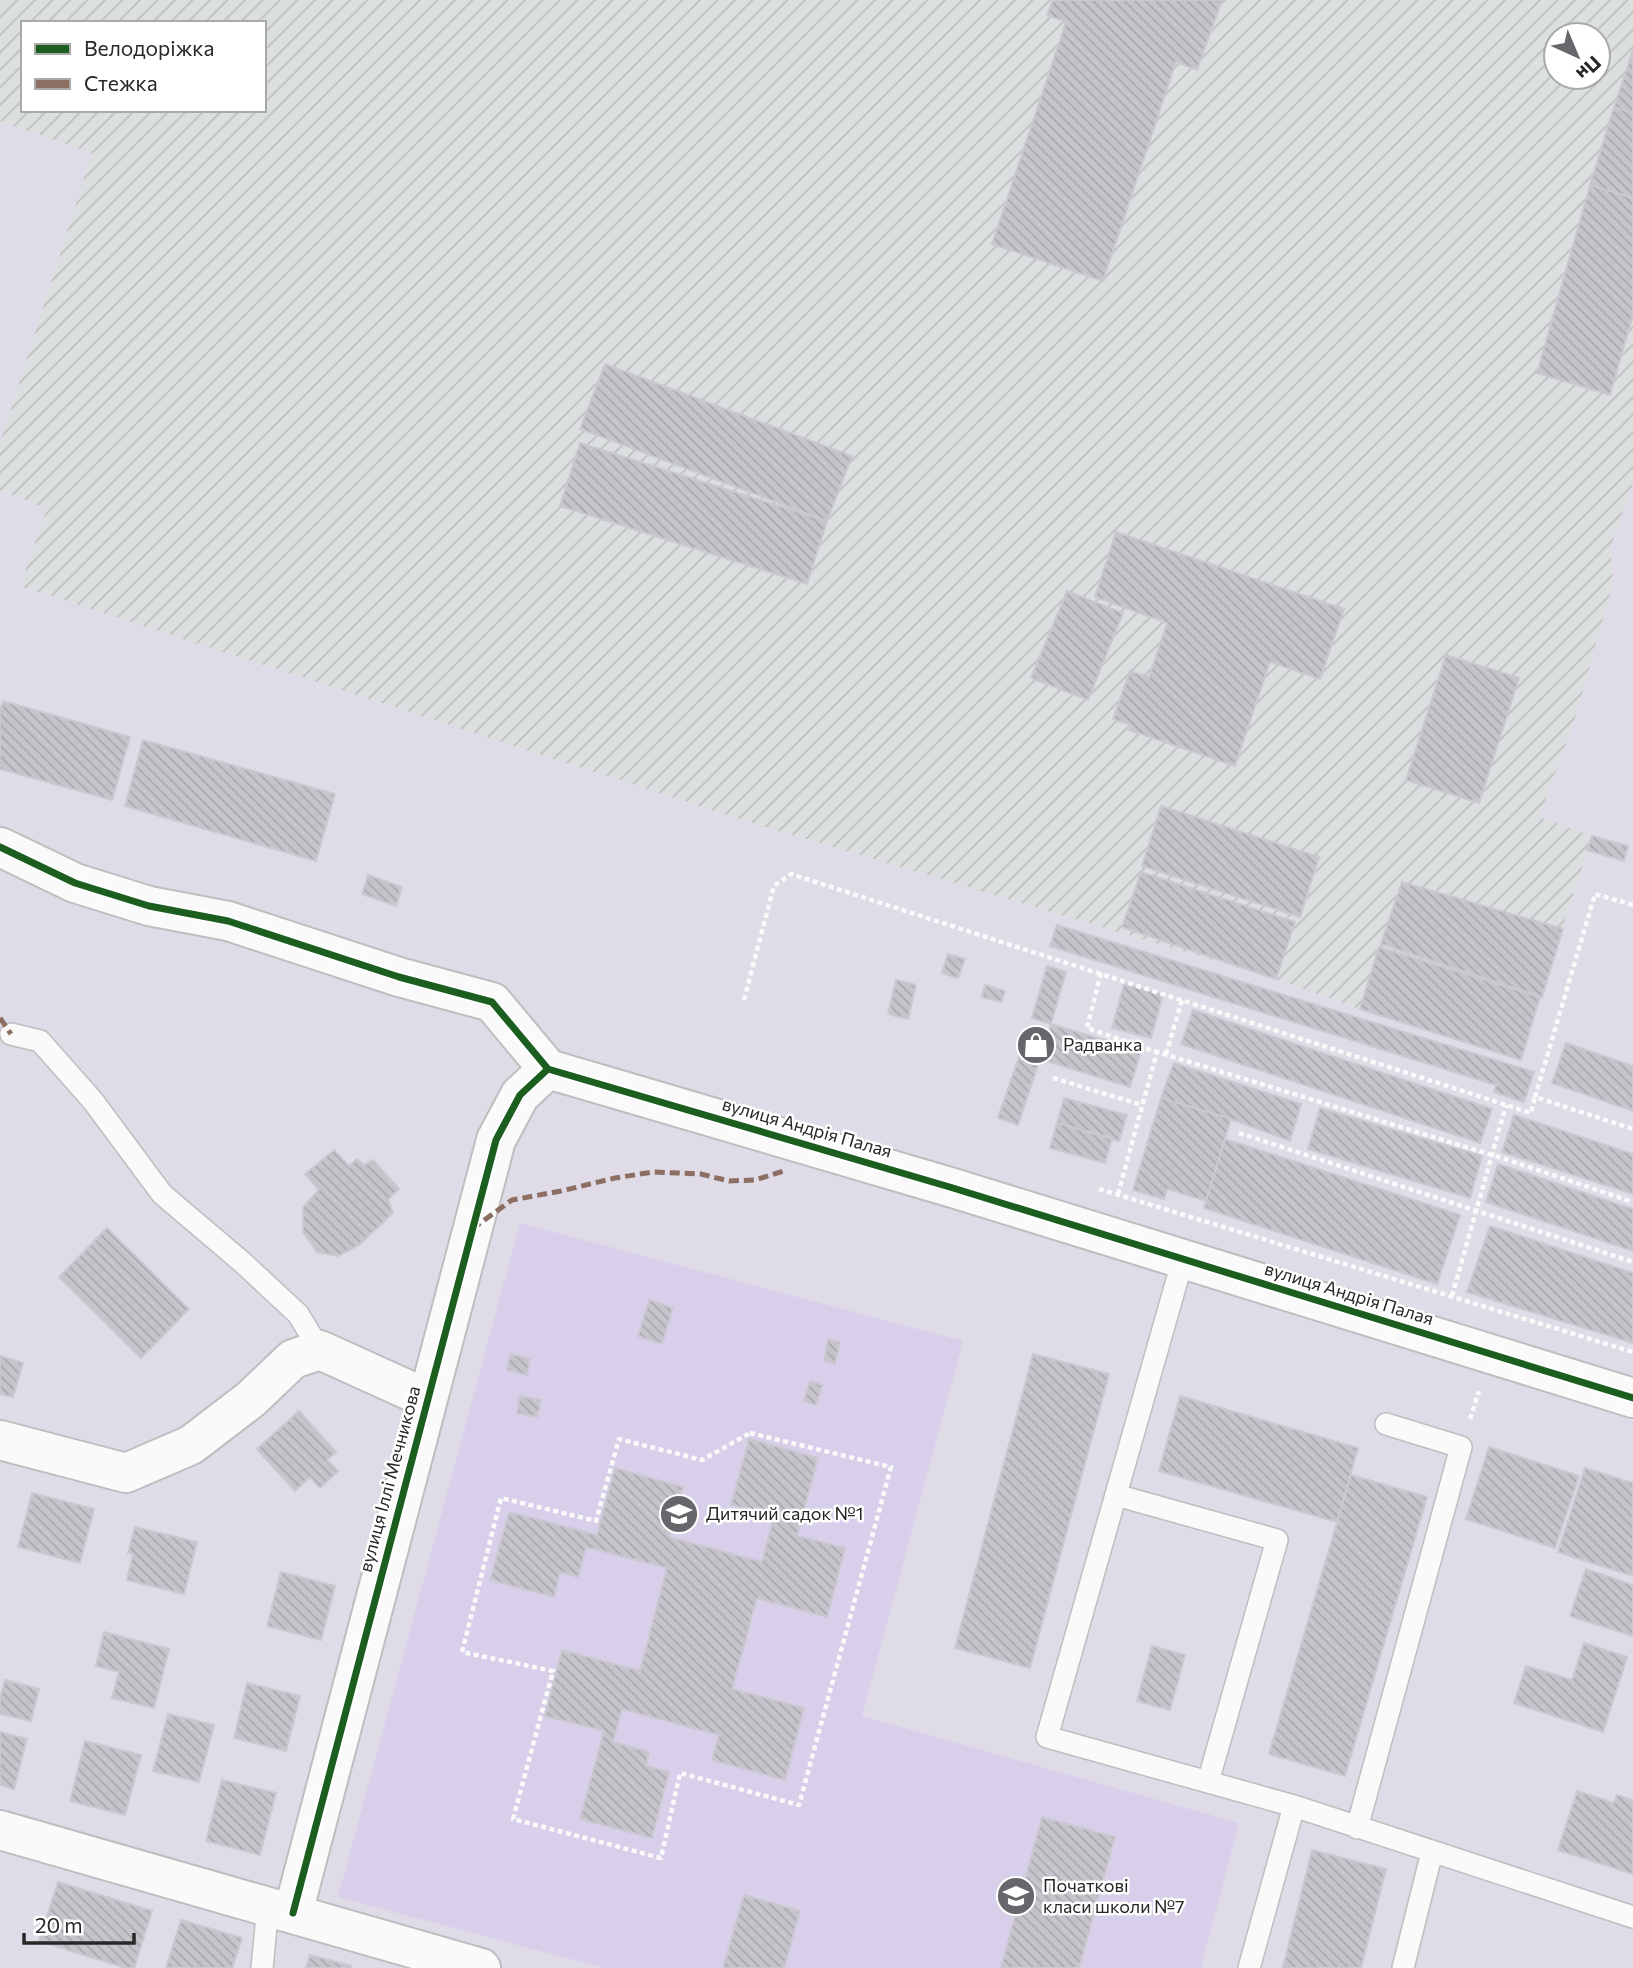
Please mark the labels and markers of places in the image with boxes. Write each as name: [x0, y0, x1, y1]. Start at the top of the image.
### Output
shop icon: Радванка: [1015, 1024, 1057, 1066]
place label: Радванка: [1063, 1033, 1142, 1055]
school or university icon: Дитячий садок №1: [658, 1493, 700, 1535]
place label: Дитячий садок №1: [706, 1502, 863, 1524]
place label: Початкові класи школи №7: [1043, 1874, 1185, 1917]
school or university icon: Початкові класи школи №7: [995, 1875, 1037, 1917]

